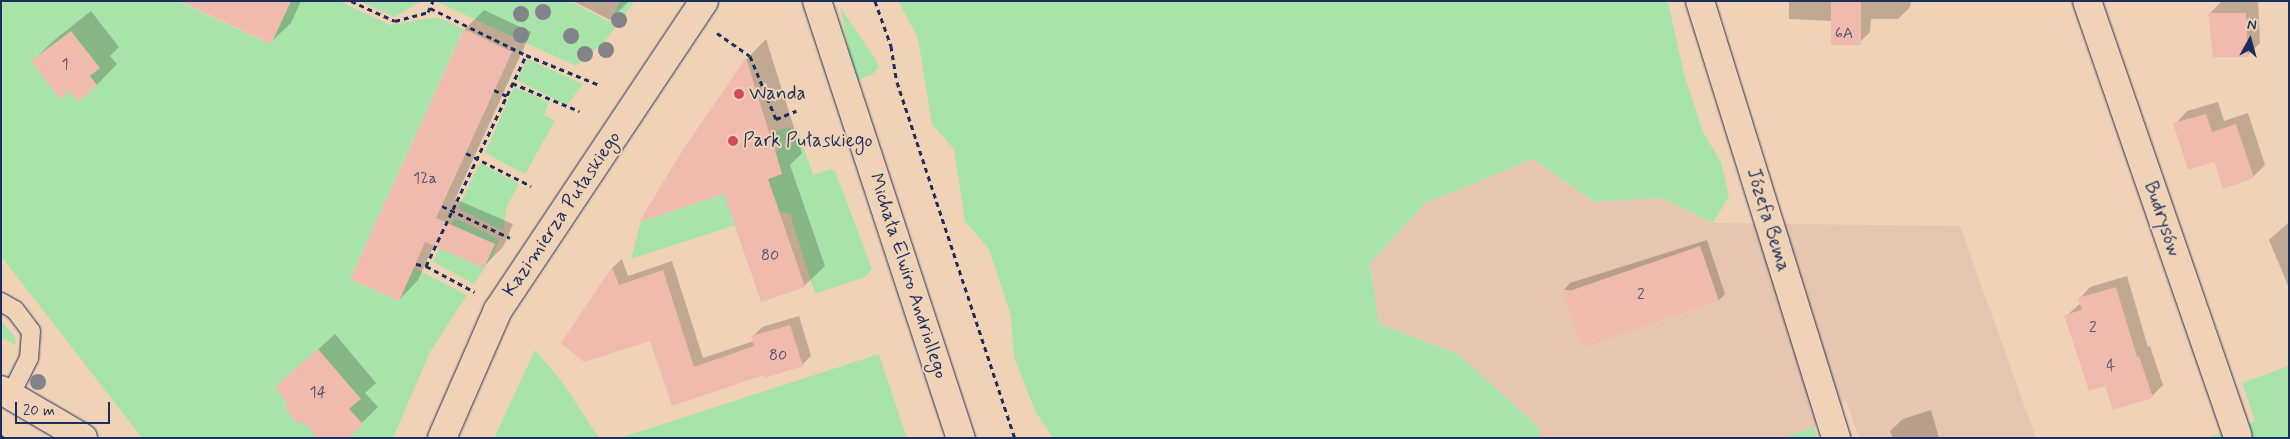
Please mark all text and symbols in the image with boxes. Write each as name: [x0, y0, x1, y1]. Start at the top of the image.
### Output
north arrow: [2225, 15, 2275, 65]
text: N: [2246, 16, 2258, 35]
house number: 6A: [1835, 24, 1853, 44]
house number: 1: [61, 55, 69, 75]
place label: Wanda: [749, 83, 806, 105]
marker: Wanda: [733, 88, 745, 100]
street label: Kazimierza Pułaskiego: [499, 128, 625, 300]
place label: Park Pułaskiego: [743, 130, 873, 152]
marker: Park Pułaskiego: [727, 135, 739, 147]
street label: Józefa Bema: [1741, 164, 1795, 276]
house number: 12a: [413, 169, 437, 189]
street label: Michała Elwiro Andriollego: [864, 172, 952, 380]
street label: Budrysów: [2139, 179, 2185, 259]
house number: 80: [761, 246, 779, 266]
house number: 2: [1637, 285, 1645, 305]
house number: 2: [2089, 318, 2097, 338]
house number: 80: [769, 346, 787, 366]
house number: 4: [2106, 356, 2116, 376]
house number: 14: [310, 383, 326, 403]
scale bar: [18, 392, 112, 424]
text: 20 m: [23, 401, 55, 421]

